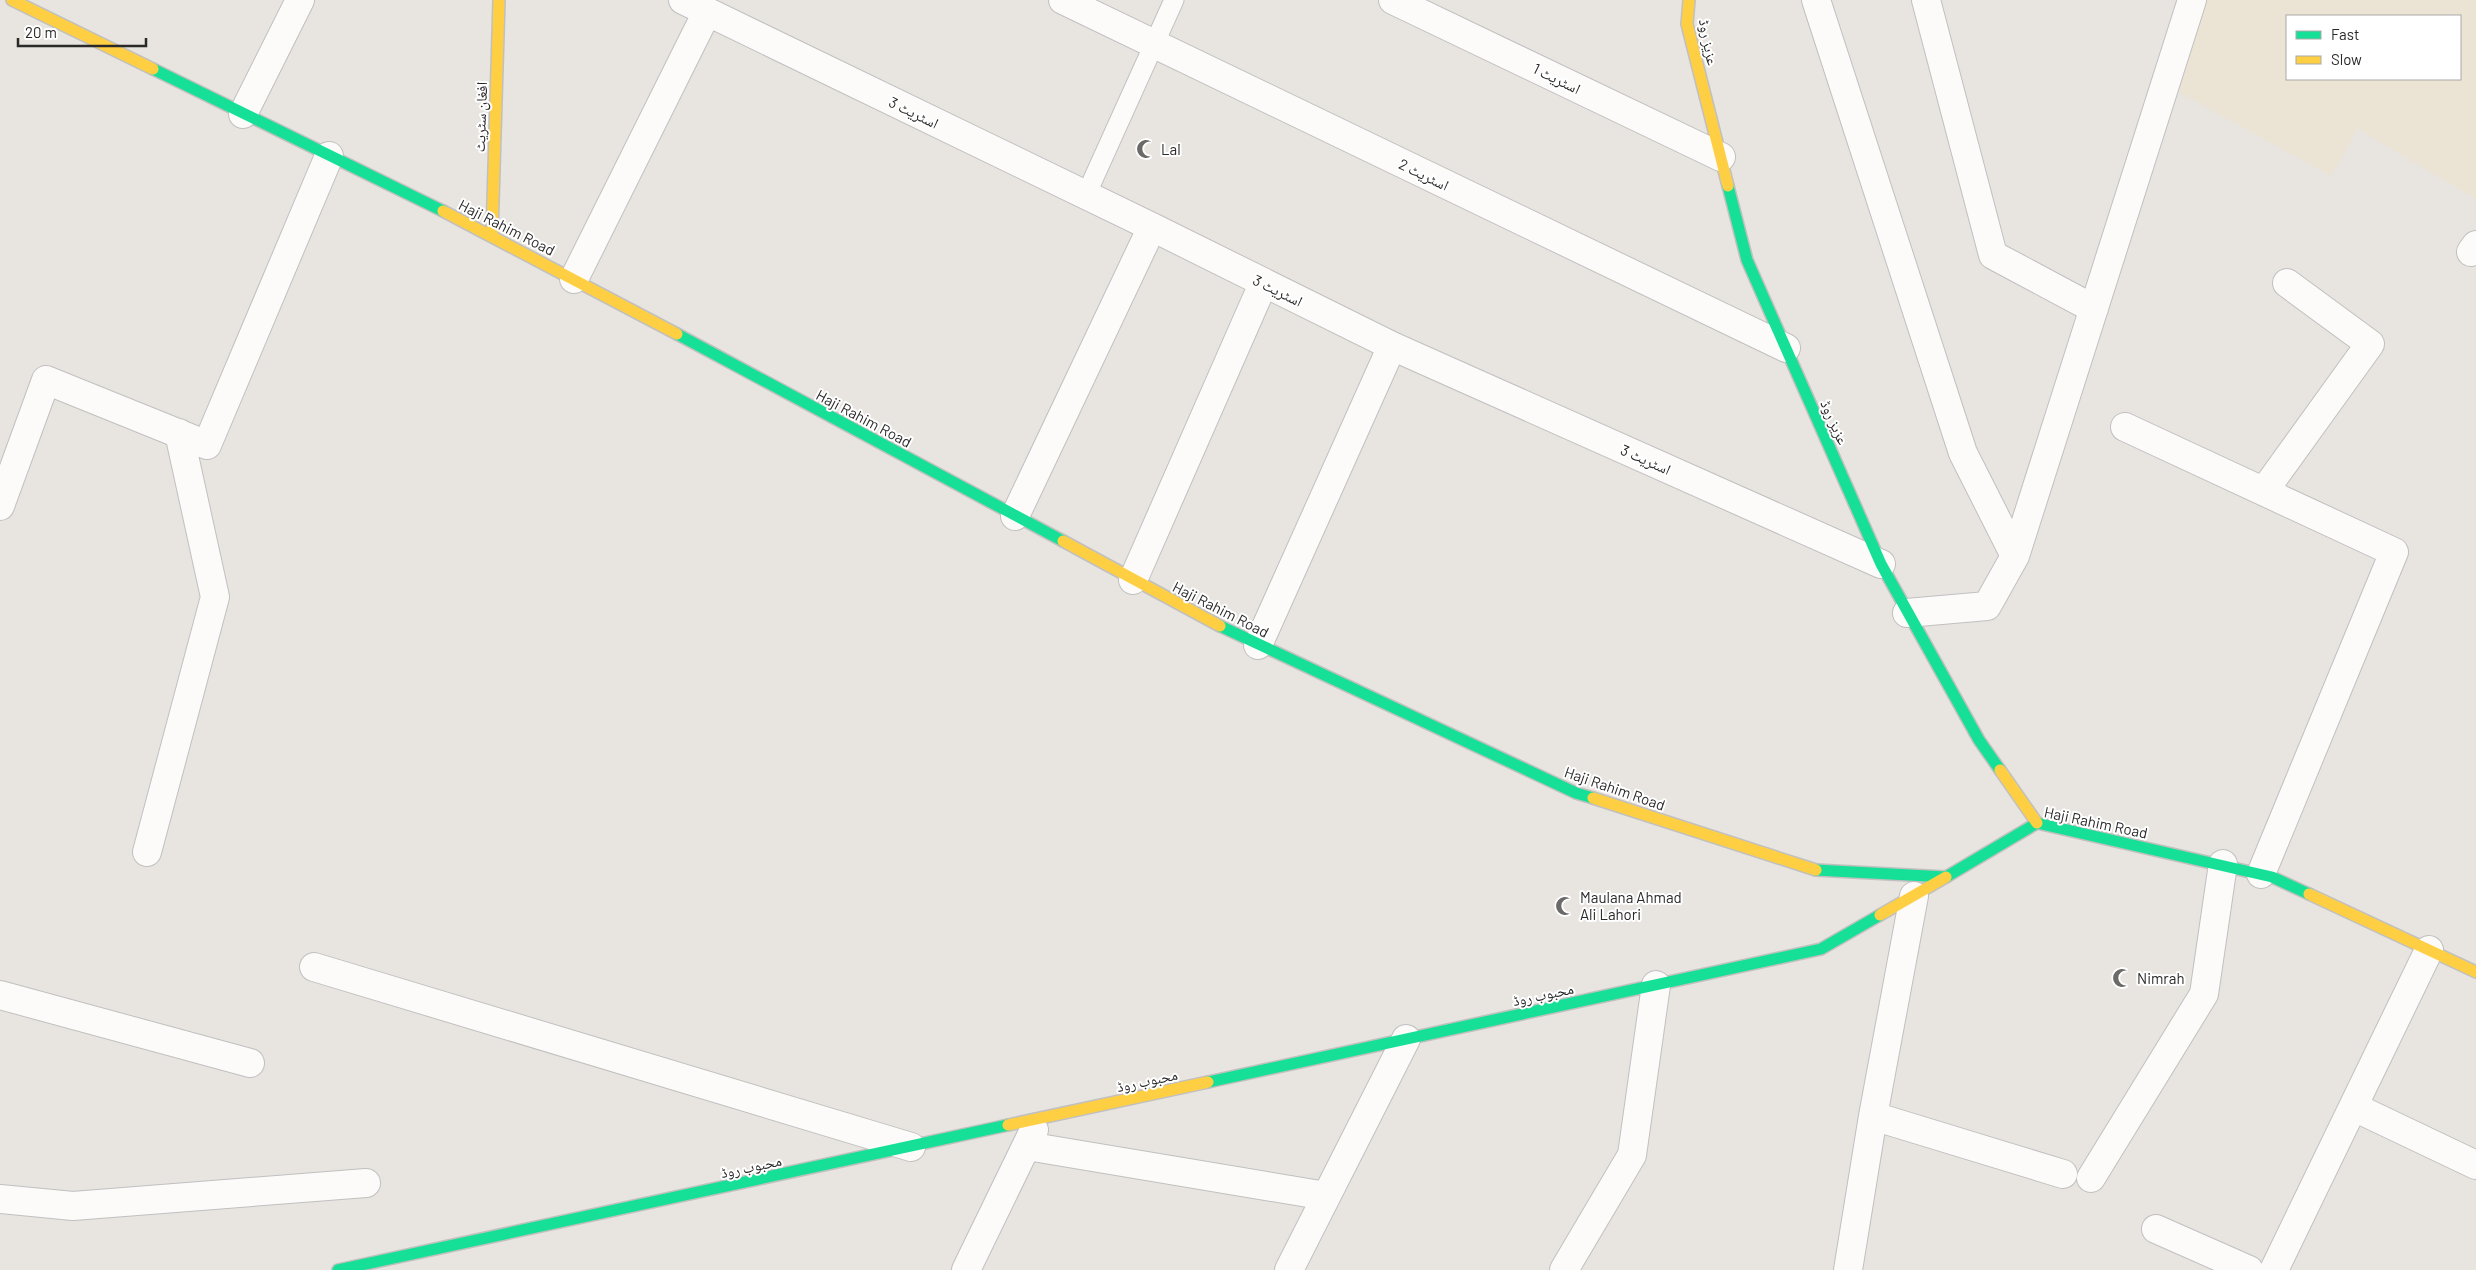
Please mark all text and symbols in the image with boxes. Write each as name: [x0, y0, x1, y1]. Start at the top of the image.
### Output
scale bar: [18, 15, 145, 47]
legend: [2286, 15, 2461, 80]
street label: عزیز روڈ: [1695, 17, 1722, 67]
text: 20 m: [25, 23, 57, 41]
text: Fast: [2331, 25, 2359, 43]
text: Slow: [2331, 50, 2362, 68]
street label: اسٹریٹ 1: [1530, 59, 1584, 98]
street label: افغان سٹریٹ: [470, 82, 492, 153]
street label: اسٹریٹ 3: [886, 92, 942, 133]
mosque icon: Lal: [1135, 138, 1157, 160]
place label: Lal: [1161, 140, 1181, 158]
street label: اسٹریٹ 2: [1396, 154, 1452, 195]
street label: Haji Rahim Road: [456, 195, 558, 259]
street label: اسٹریٹ 3: [1250, 270, 1306, 311]
street label: Haji Rahim Road: [813, 385, 915, 451]
street label: عزیز روڈ: [1816, 397, 1853, 448]
street label: اسٹریٹ 3: [1618, 440, 1674, 479]
street label: Haji Rahim Road: [1170, 577, 1272, 641]
street label: Haji Rahim Road: [1562, 762, 1668, 814]
street label: Haji Rahim Road: [2043, 802, 2149, 842]
place label: Maulana Ahmad Ali Lahori: [1580, 888, 1682, 923]
mosque icon: Maulana Ahmad Ali Lahori: [1554, 895, 1576, 917]
mosque icon: Nimrah: [2111, 967, 2133, 989]
place label: Nimrah: [2137, 969, 2185, 987]
street label: محبوب روڈ: [1511, 979, 1575, 1010]
street label: محبوب روڈ: [1115, 1065, 1179, 1096]
street label: محبوب روڈ: [719, 1151, 783, 1182]

